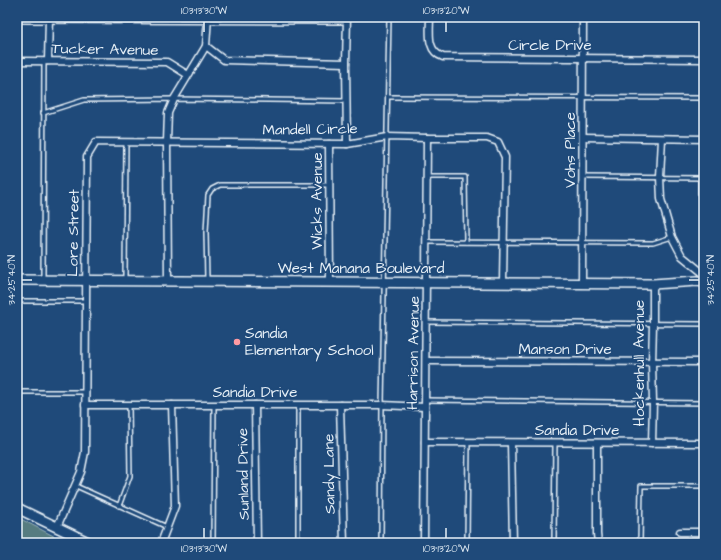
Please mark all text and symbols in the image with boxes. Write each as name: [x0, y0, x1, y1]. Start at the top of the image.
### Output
text: 103°13'30"W: [181, 4, 228, 18]
text: 103°13'20"W: [423, 4, 470, 18]
street label: Circle Drive: [508, 35, 592, 56]
street label: Tucker Avenue: [51, 38, 159, 61]
street label: Vohs Place: [560, 112, 581, 188]
street label: Mandell Circle: [262, 118, 358, 141]
street label: Wicks Avenue: [307, 152, 328, 250]
street label: Lore Street: [62, 189, 85, 277]
text: 34°25'40"N: [5, 255, 19, 305]
text: 34°25'40"N: [704, 255, 718, 305]
street label: West Manana Boulevard: [278, 258, 445, 279]
street label: Harrison Avenue: [402, 296, 425, 410]
street label: Hockenhull Avenue: [629, 300, 650, 426]
place label: Sandia Elementary School: [245, 323, 374, 362]
marker: Sandia Elementary School: [232, 337, 242, 347]
street label: Manson Drive: [518, 339, 612, 360]
street label: Sandia Drive: [213, 382, 297, 403]
street label: Sandia Drive: [535, 420, 619, 441]
street label: Sunland Drive: [232, 428, 255, 520]
street label: Sandy Lane: [318, 434, 342, 514]
text: 103°13'30"W: [181, 542, 228, 556]
text: 103°13'20"W: [423, 542, 470, 556]

